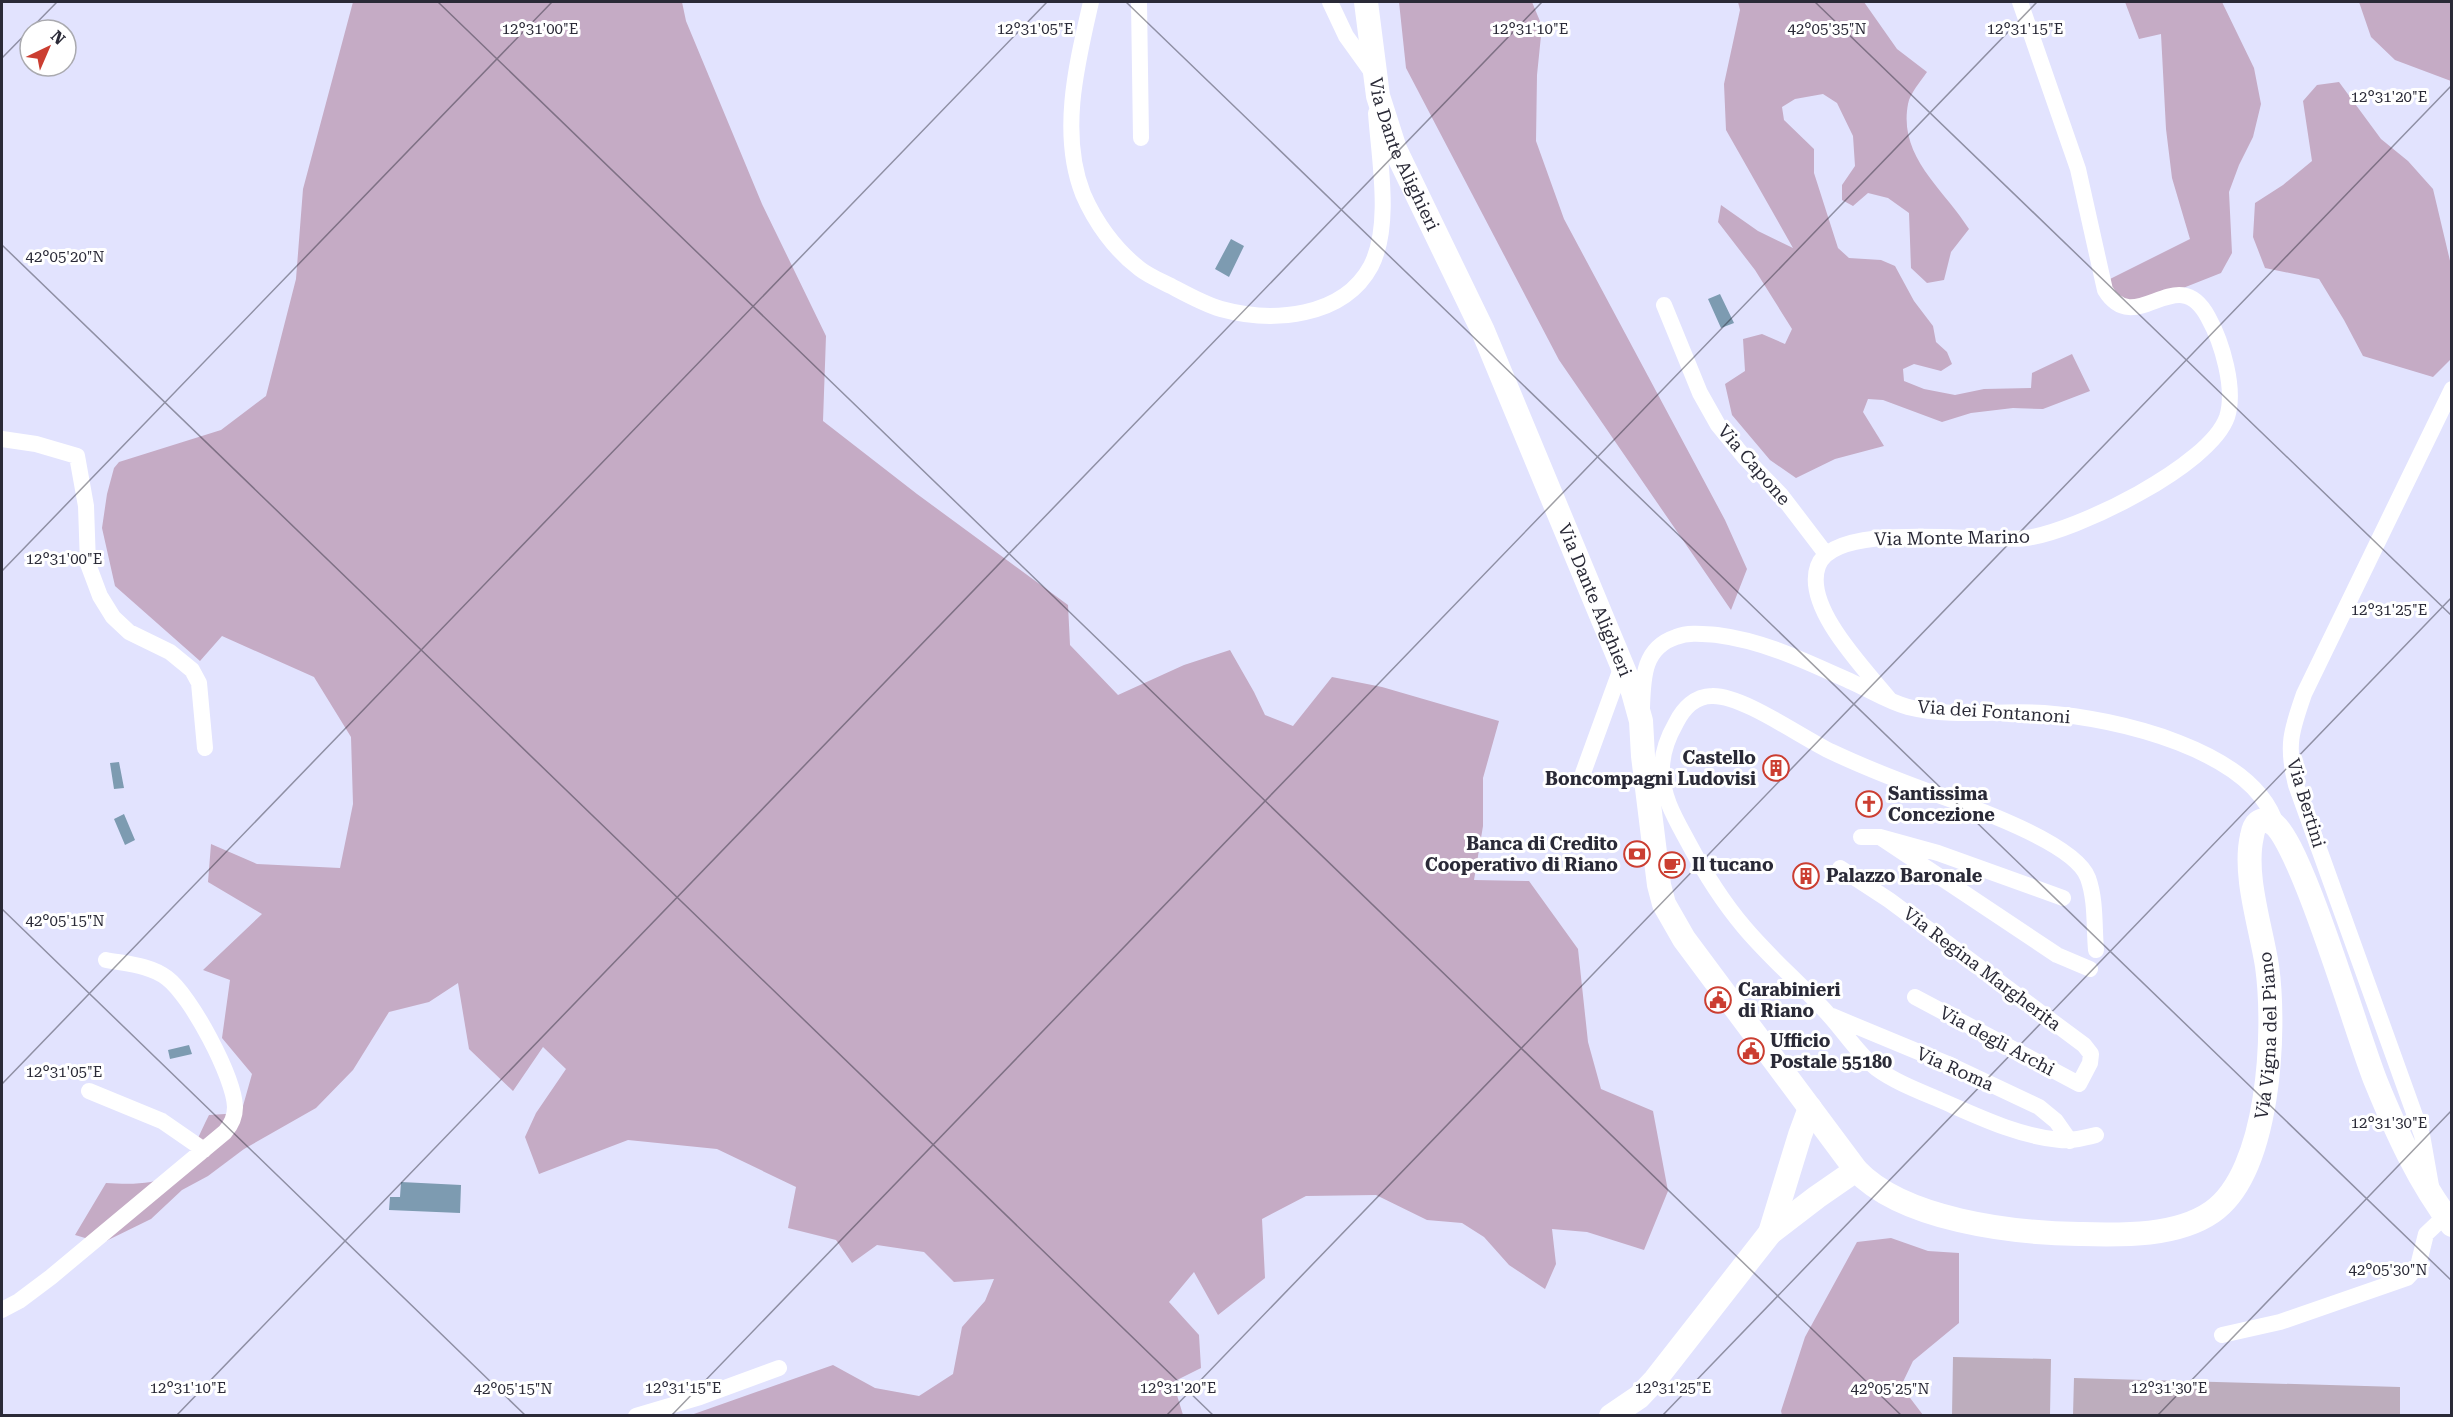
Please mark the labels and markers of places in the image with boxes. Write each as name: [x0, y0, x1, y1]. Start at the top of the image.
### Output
place label: Castello Boncompagni Ludovisi: [1545, 747, 1756, 789]
building icon: Castello Boncompagni Ludovisi: [1761, 753, 1791, 783]
place label: Santissima Concezione: [1888, 783, 1995, 825]
church icon: Santissima Concezione: [1854, 789, 1884, 819]
place label: Banca di Credito Cooperativo di Riano: [1425, 833, 1618, 875]
bank icon: Banca di Credito Cooperativo di Riano: [1622, 839, 1652, 869]
cafe icon: Il tucano: [1657, 850, 1687, 880]
place label: Il tucano: [1692, 854, 1774, 875]
building icon: Palazzo Baronale: [1791, 861, 1821, 891]
place label: Palazzo Baronale: [1826, 865, 1983, 886]
place label: Carabinieri di Riano: [1738, 979, 1841, 1021]
public building icon: Carabinieri di Riano: [1703, 985, 1733, 1015]
place label: Ufficio Postale 55180: [1770, 1030, 1892, 1072]
public building icon: Ufficio Postale 55180: [1736, 1036, 1766, 1066]

